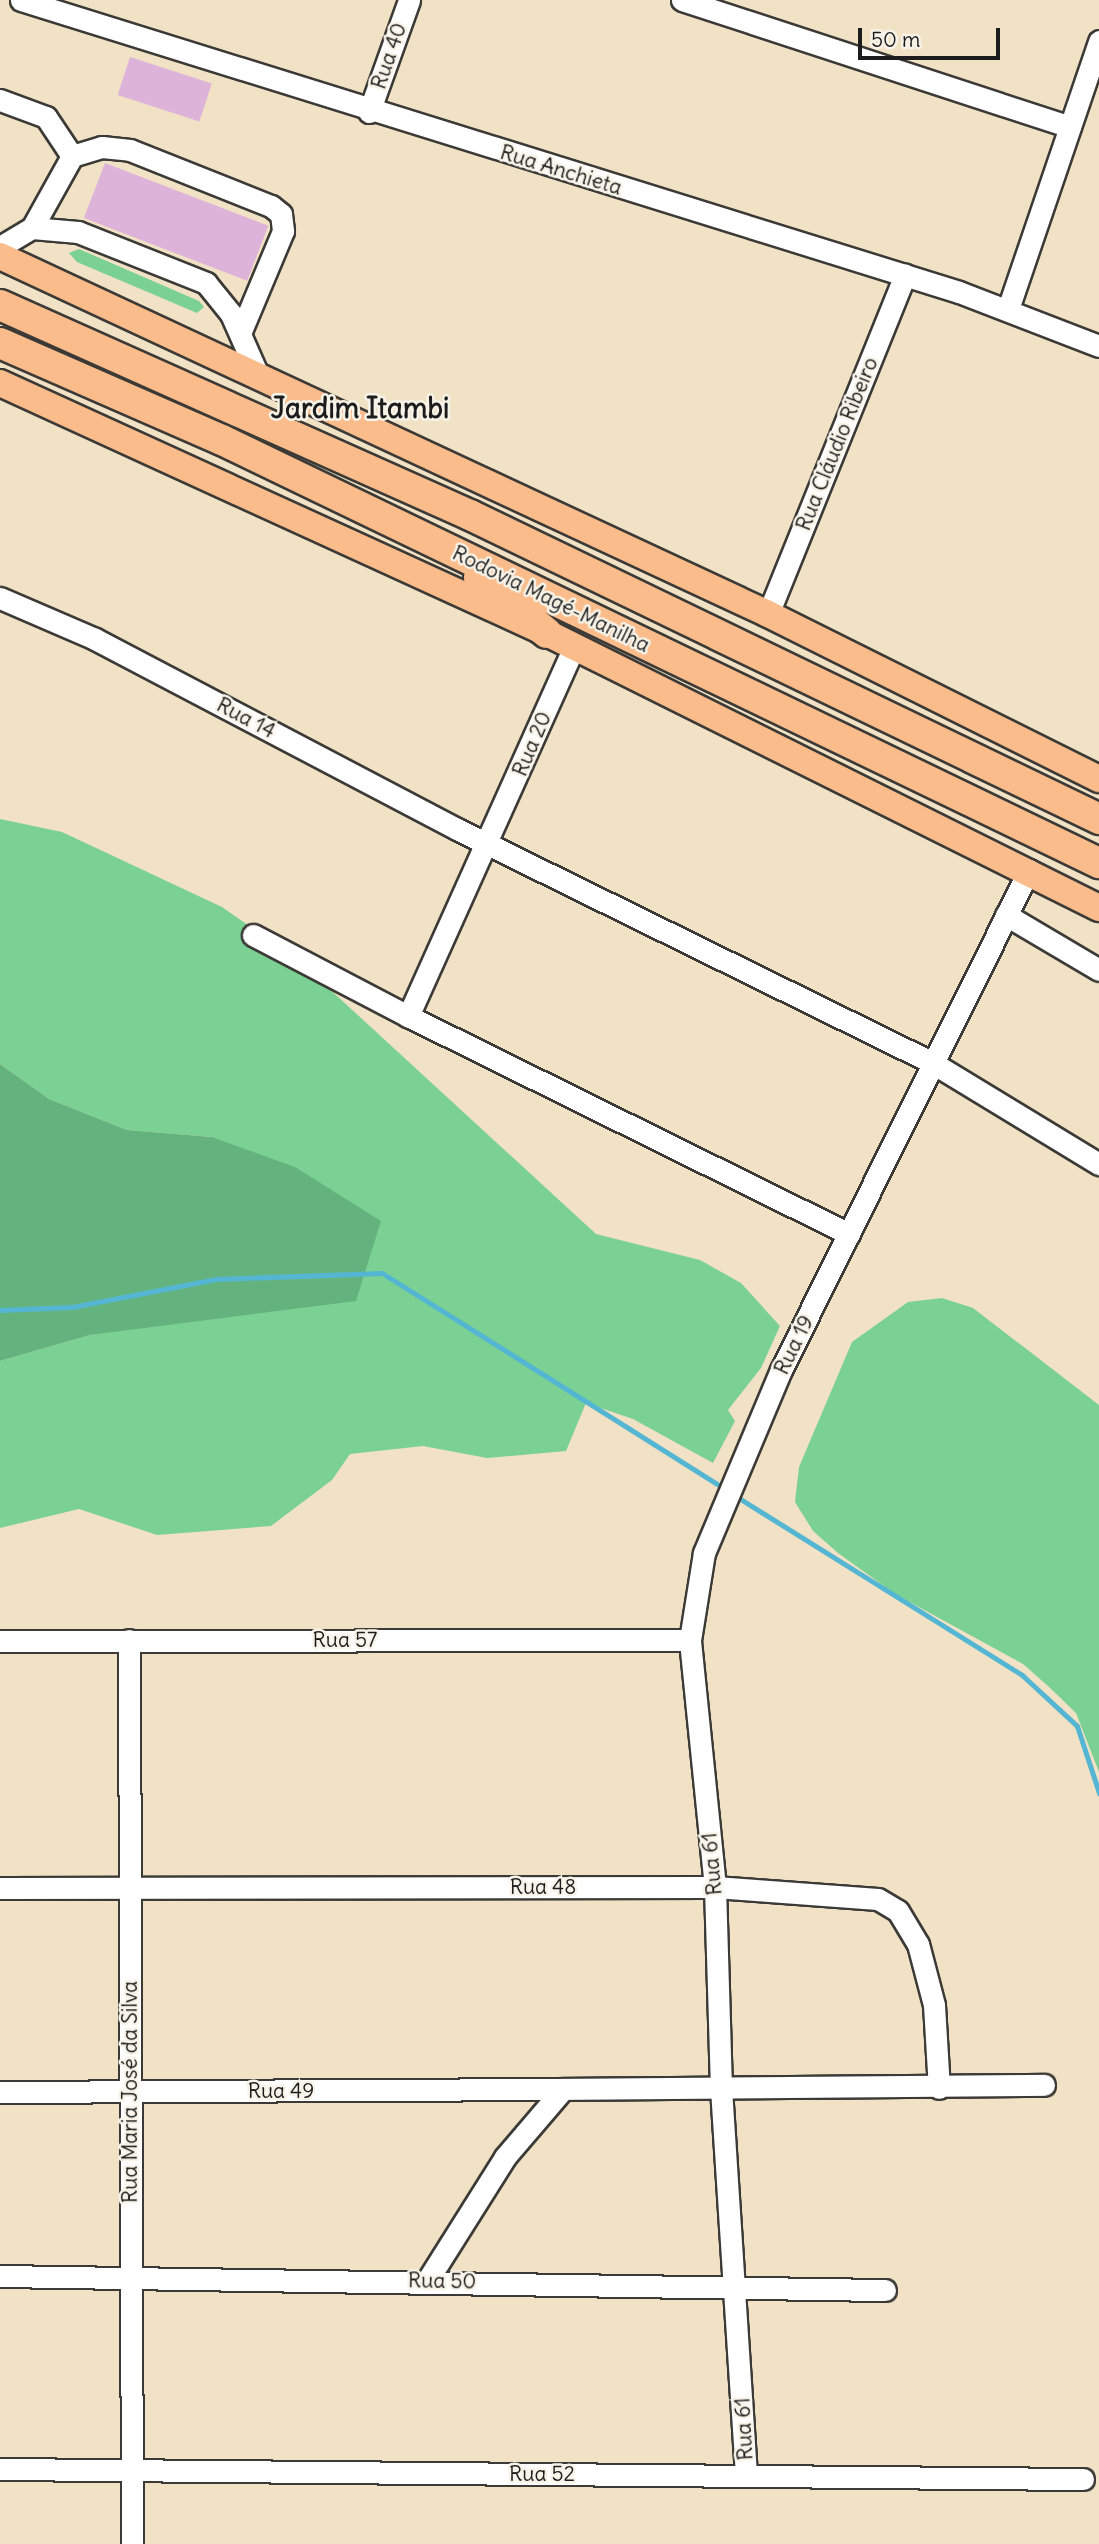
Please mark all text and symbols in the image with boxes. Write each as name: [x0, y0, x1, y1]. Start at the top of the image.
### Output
scale bar: [861, 14, 1003, 58]
street label: Rua 40: [366, 20, 412, 92]
text: 50 m: [871, 26, 920, 53]
street label: Rua Anchieta: [497, 140, 625, 200]
street label: Rua Cláudio Ribeiro: [791, 354, 883, 534]
district label: Jardim Itambi: [271, 391, 449, 425]
street label: Rodovia Magé-Manilha: [448, 540, 654, 658]
street label: Rua 14: [212, 692, 280, 744]
street label: Rua 20: [507, 708, 557, 780]
street label: Rua 19: [769, 1311, 819, 1379]
street label: Rua 57: [313, 1627, 377, 1653]
street label: Rua 61: [697, 1832, 727, 1896]
street label: Rua 48: [510, 1874, 576, 1900]
street label: Rua Maria José da Silva: [117, 1981, 143, 2203]
street label: Rua 49: [248, 2078, 314, 2104]
street label: Rua 50: [408, 2268, 476, 2294]
street label: Rua 61: [730, 2397, 758, 2461]
street label: Rua 52: [509, 2461, 575, 2487]

